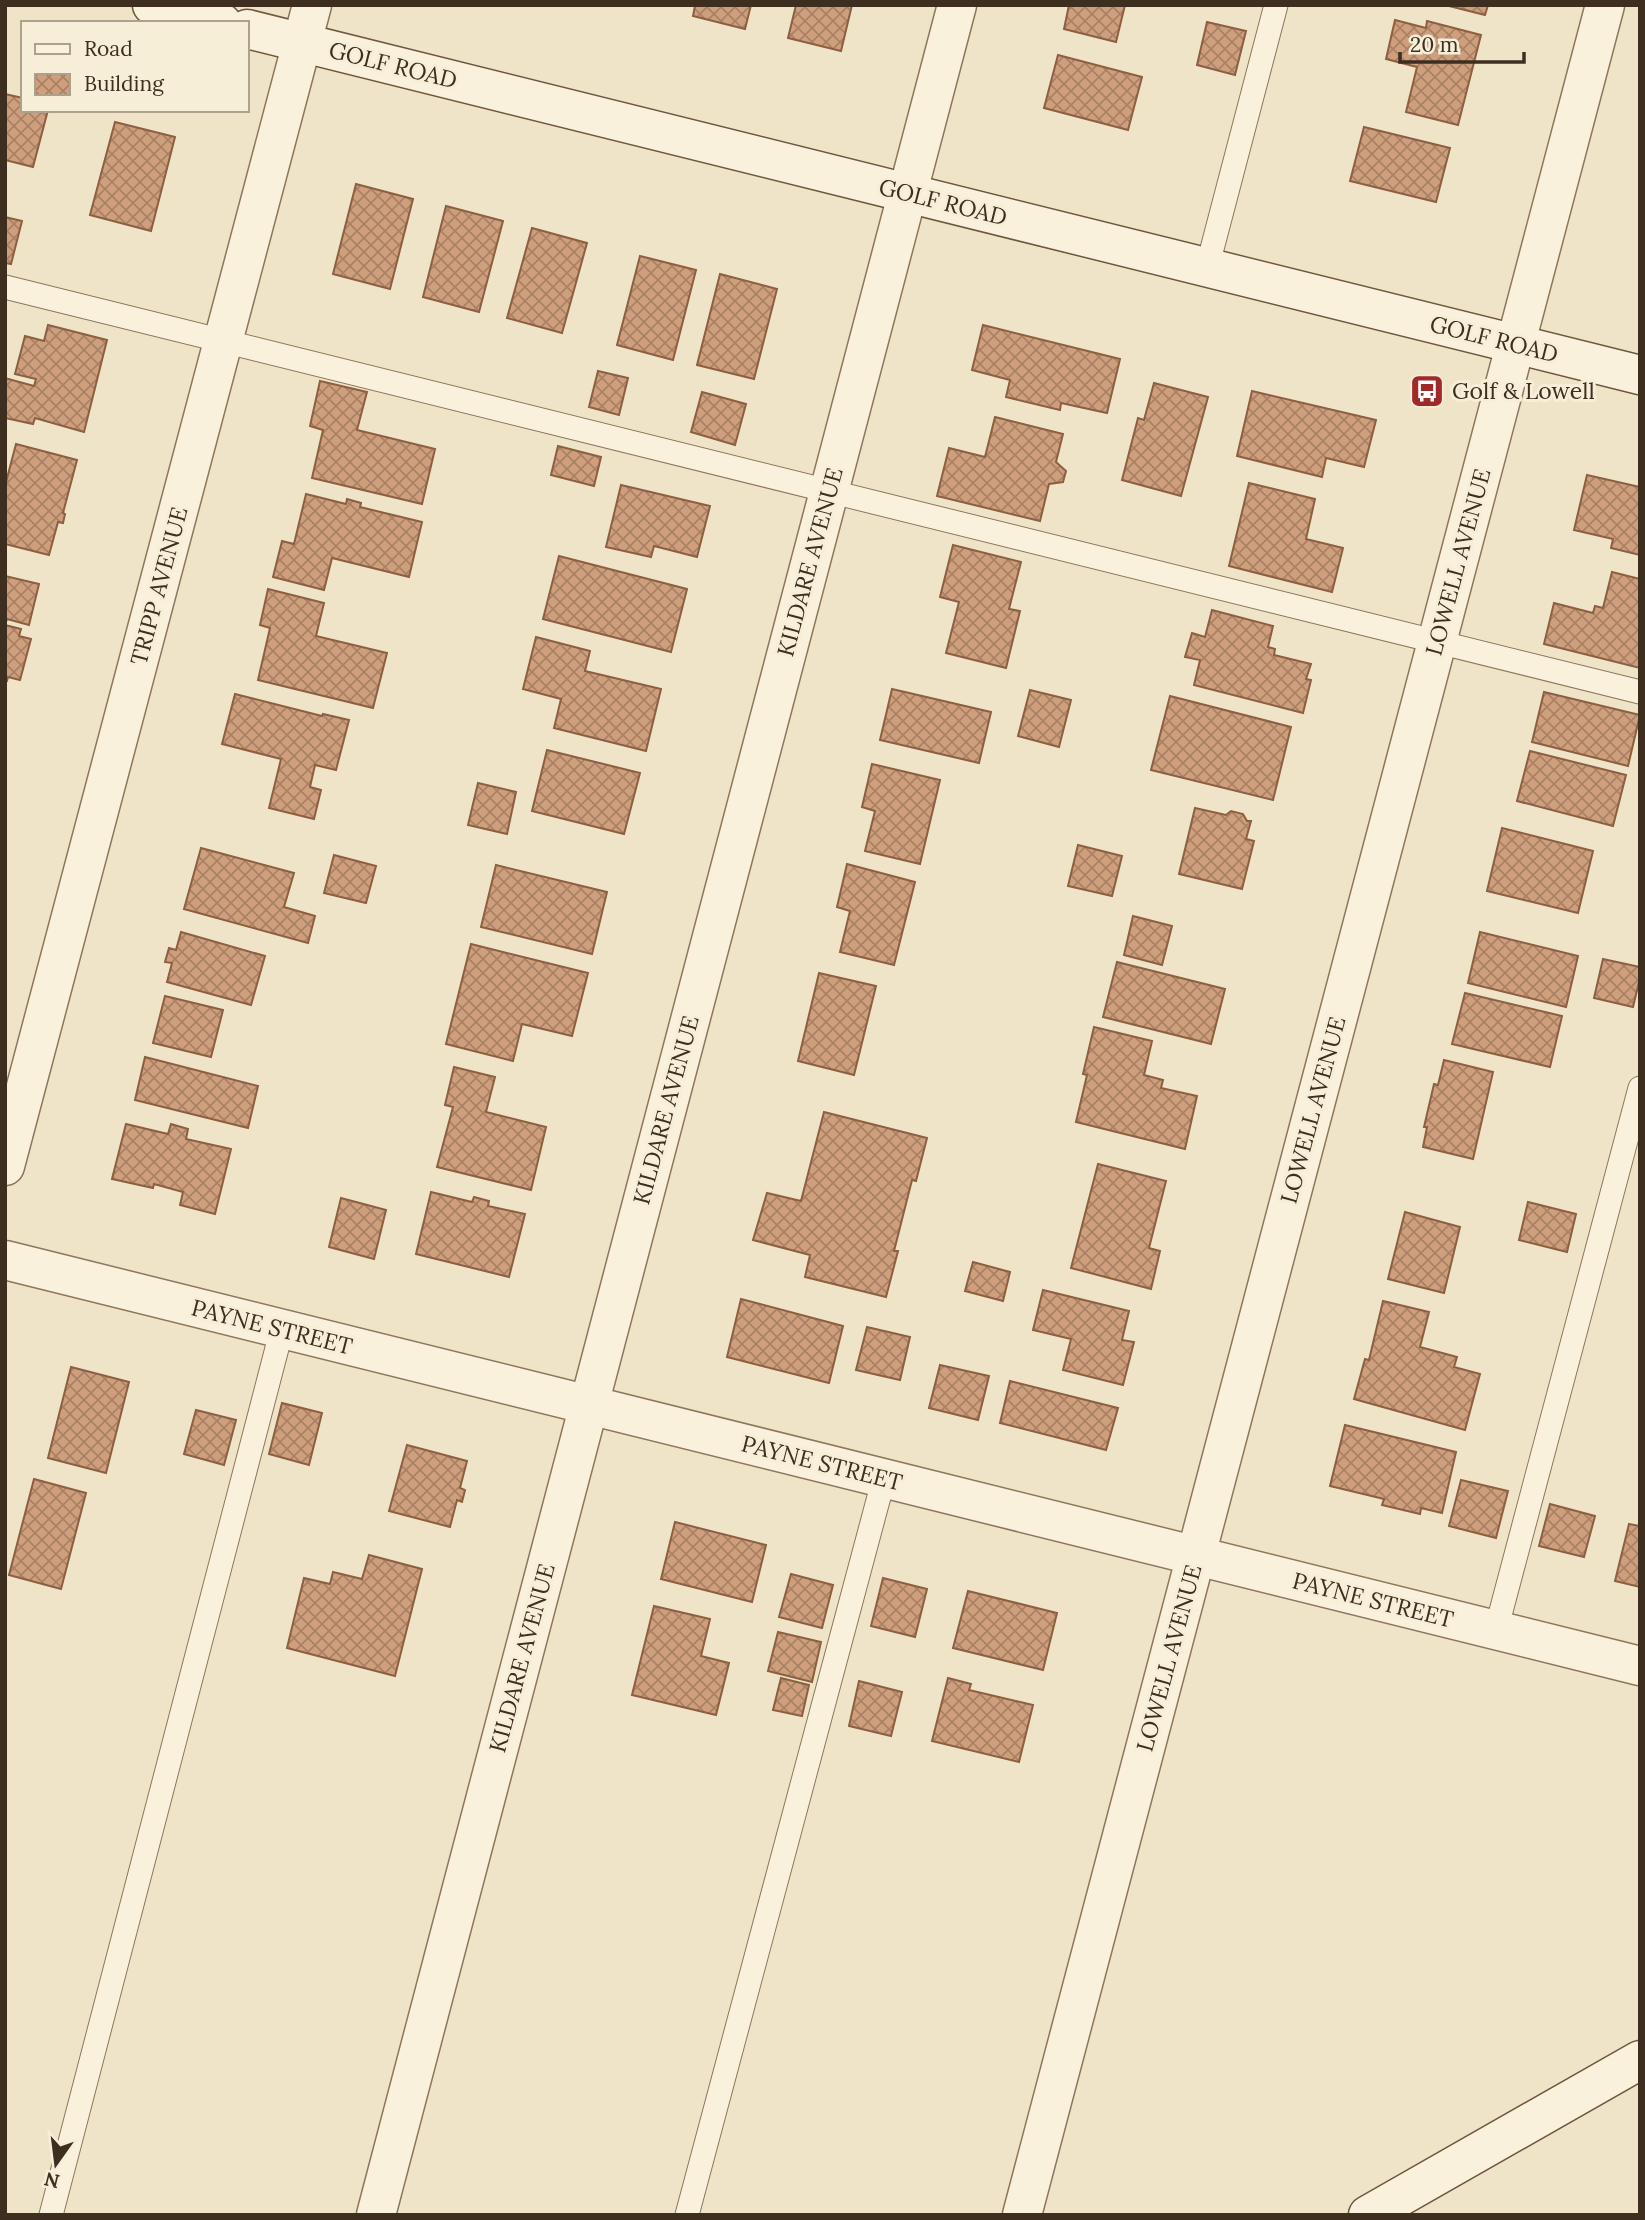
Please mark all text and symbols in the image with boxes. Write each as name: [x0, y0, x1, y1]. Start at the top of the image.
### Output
legend: [21, 21, 248, 112]
scale bar: [1400, 21, 1524, 65]
text: 20 m: [1410, 31, 1459, 58]
text: Road: [84, 35, 133, 62]
street label: GOLF ROAD: [326, 35, 460, 94]
text: Building: [84, 70, 164, 97]
street label: GOLF ROAD: [876, 172, 1010, 231]
street label: GOLF ROAD: [1427, 309, 1561, 368]
bus stop icon: Golf & Lowell: [1408, 372, 1446, 410]
place label: Golf & Lowell: [1452, 376, 1595, 405]
street label: KILDARE AVENUE: [770, 464, 849, 660]
street label: LOWELL AVENUE: [1419, 465, 1496, 659]
street label: TRIPP AVENUE: [123, 504, 194, 668]
street label: KILDARE AVENUE: [626, 1012, 705, 1208]
street label: LOWELL AVENUE: [1274, 1013, 1351, 1207]
street label: PAYNE STREET: [189, 1293, 356, 1361]
street label: PAYNE STREET: [739, 1429, 906, 1497]
street label: KILDARE AVENUE: [482, 1560, 561, 1756]
street label: LOWELL AVENUE: [1130, 1561, 1207, 1755]
street label: PAYNE STREET: [1290, 1566, 1457, 1634]
north arrow: [21, 2129, 91, 2199]
text: N: [42, 2167, 62, 2194]

